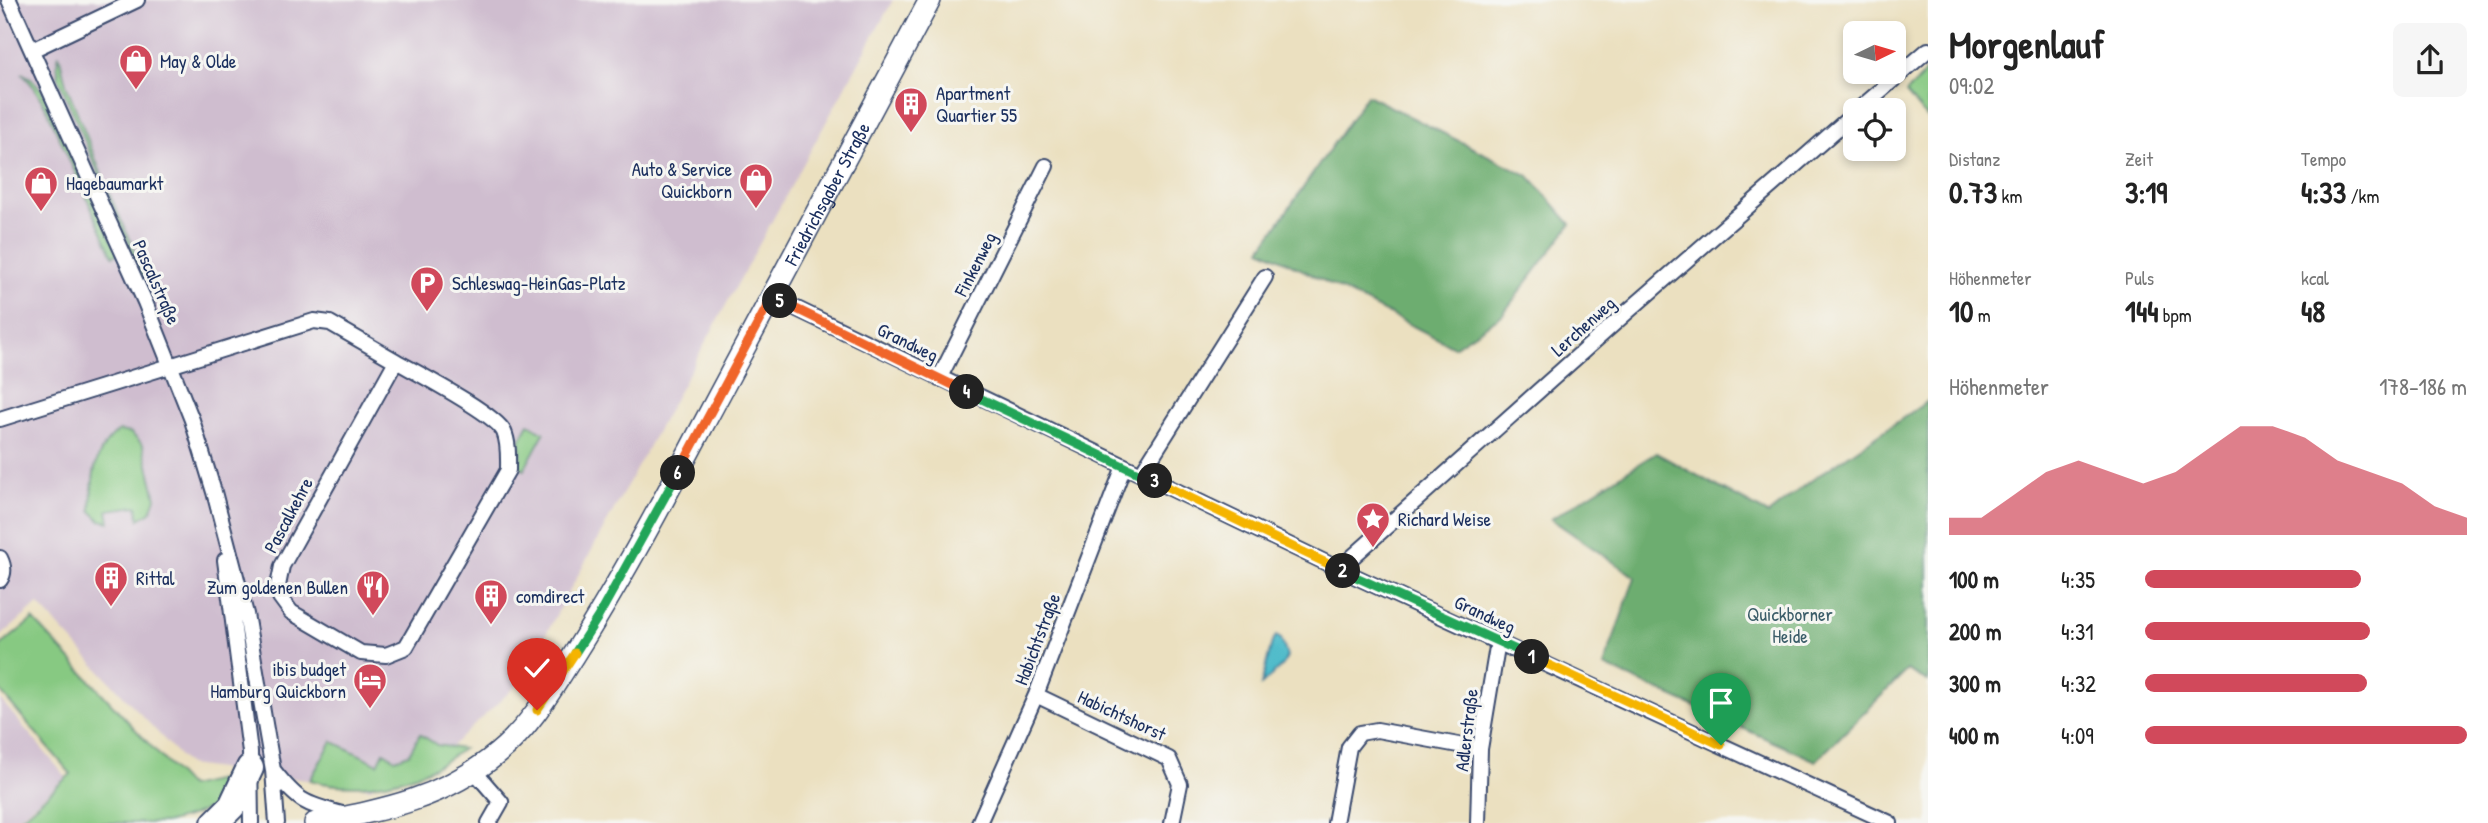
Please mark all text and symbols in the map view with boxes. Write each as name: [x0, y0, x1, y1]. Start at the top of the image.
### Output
text: Morgenlauf: [1949, 18, 2105, 70]
north arrow: [1843, 21, 1906, 84]
map controls: [1843, 21, 1906, 161]
button: share: [2393, 23, 2467, 97]
shop icon: May & Olde: [117, 42, 155, 91]
place label: May & Olde: [160, 48, 237, 74]
text: 09:02: [1949, 70, 1994, 101]
place label: Apartment Quartier 55: [936, 80, 1017, 128]
building icon: Apartment Quartier 55: [892, 85, 930, 134]
button: locate: [1843, 98, 1906, 161]
street label: Friedrichsgaber Straße: [778, 117, 876, 271]
text: Distanz: [1949, 146, 2000, 172]
text: Zeit: [2125, 146, 2153, 172]
text: Tempo: [2301, 146, 2346, 172]
place label: Auto & Service Quickborn: [632, 156, 732, 204]
shop icon: Auto & Service Quickborn: [737, 161, 775, 210]
shop icon: Hagebaumarkt: [22, 164, 60, 213]
place label: Hagebaumarkt: [66, 170, 164, 196]
text: 0.73: [1949, 172, 1997, 212]
text: 3:19: [2125, 172, 2167, 212]
text: 4:33: [2301, 172, 2346, 212]
text: km: [1997, 183, 2022, 209]
text: /km: [2346, 183, 2379, 209]
street label: Finkenweg: [947, 227, 1002, 301]
street label: Pascalstraße: [127, 236, 187, 329]
parking icon: Schleswag-HeinGas-Platz: [408, 264, 446, 313]
text: Höhenmeter: [1949, 265, 2032, 291]
text: Puls: [2125, 265, 2154, 291]
text: kcal: [2301, 265, 2329, 291]
place label: Schleswag-HeinGas-Platz: [452, 270, 626, 296]
pin: 5: [762, 284, 798, 318]
text: 5: [775, 287, 784, 313]
street label: Lerchenweg: [1545, 290, 1621, 362]
text: 10: [1949, 291, 1973, 331]
text: 144: [2125, 291, 2158, 331]
text: 48: [2301, 291, 2325, 331]
text: m: [1973, 302, 1991, 328]
text: bpm: [2158, 302, 2192, 328]
street label: Grandweg: [873, 316, 943, 368]
text: Höhenmeter: [1949, 371, 2049, 402]
text: 178–186 m: [2379, 371, 2467, 402]
pin: 4: [950, 374, 984, 410]
text: 4: [963, 378, 970, 404]
pin: 6: [660, 456, 696, 490]
text: 6: [674, 459, 681, 485]
pin: 3: [1138, 463, 1172, 498]
text: 3: [1150, 467, 1159, 493]
street label: Pascalkehre: [257, 472, 319, 557]
place icon: Richard Weise: [1354, 500, 1392, 549]
place label: Richard Weise: [1398, 506, 1492, 532]
pin: 2: [1326, 554, 1360, 588]
text: 2: [1338, 557, 1347, 583]
building icon: Rittal: [92, 559, 130, 608]
text: 100 m: [1949, 564, 1999, 595]
text: 4:35: [2061, 564, 2095, 595]
place label: Rittal: [136, 565, 175, 591]
restaurant icon: Zum goldenen Bullen: [354, 568, 392, 617]
place label: Zum goldenen Bullen: [207, 574, 348, 600]
building icon: comdirect: [472, 577, 510, 626]
place label: comdirect: [516, 583, 585, 609]
street label: Habichtstraße: [1008, 589, 1067, 689]
street label: Grandweg: [1450, 589, 1520, 639]
park label: Quickborner Heide: [1747, 601, 1834, 649]
text: 200 m: [1949, 616, 2001, 647]
text: 4:31: [2061, 616, 2094, 647]
pin: [507, 638, 567, 710]
pin: 1: [1514, 640, 1550, 674]
text: 1: [1528, 643, 1535, 669]
icon: check: [518, 649, 556, 687]
place label: ibis budget Hamburg Quickborn: [210, 656, 346, 704]
hotel icon: ibis budget Hamburg Quickborn: [351, 661, 389, 710]
text: 300 m: [1949, 668, 2001, 699]
text: 4:32: [2061, 668, 2096, 699]
pin: [1691, 673, 1751, 745]
street label: Habichtshorst: [1074, 683, 1171, 747]
icon: arrive: [1702, 684, 1740, 722]
street label: Adlerstraße: [1448, 687, 1484, 773]
text: 400 m: [1949, 720, 1999, 751]
text: 4:09: [2061, 720, 2094, 751]

